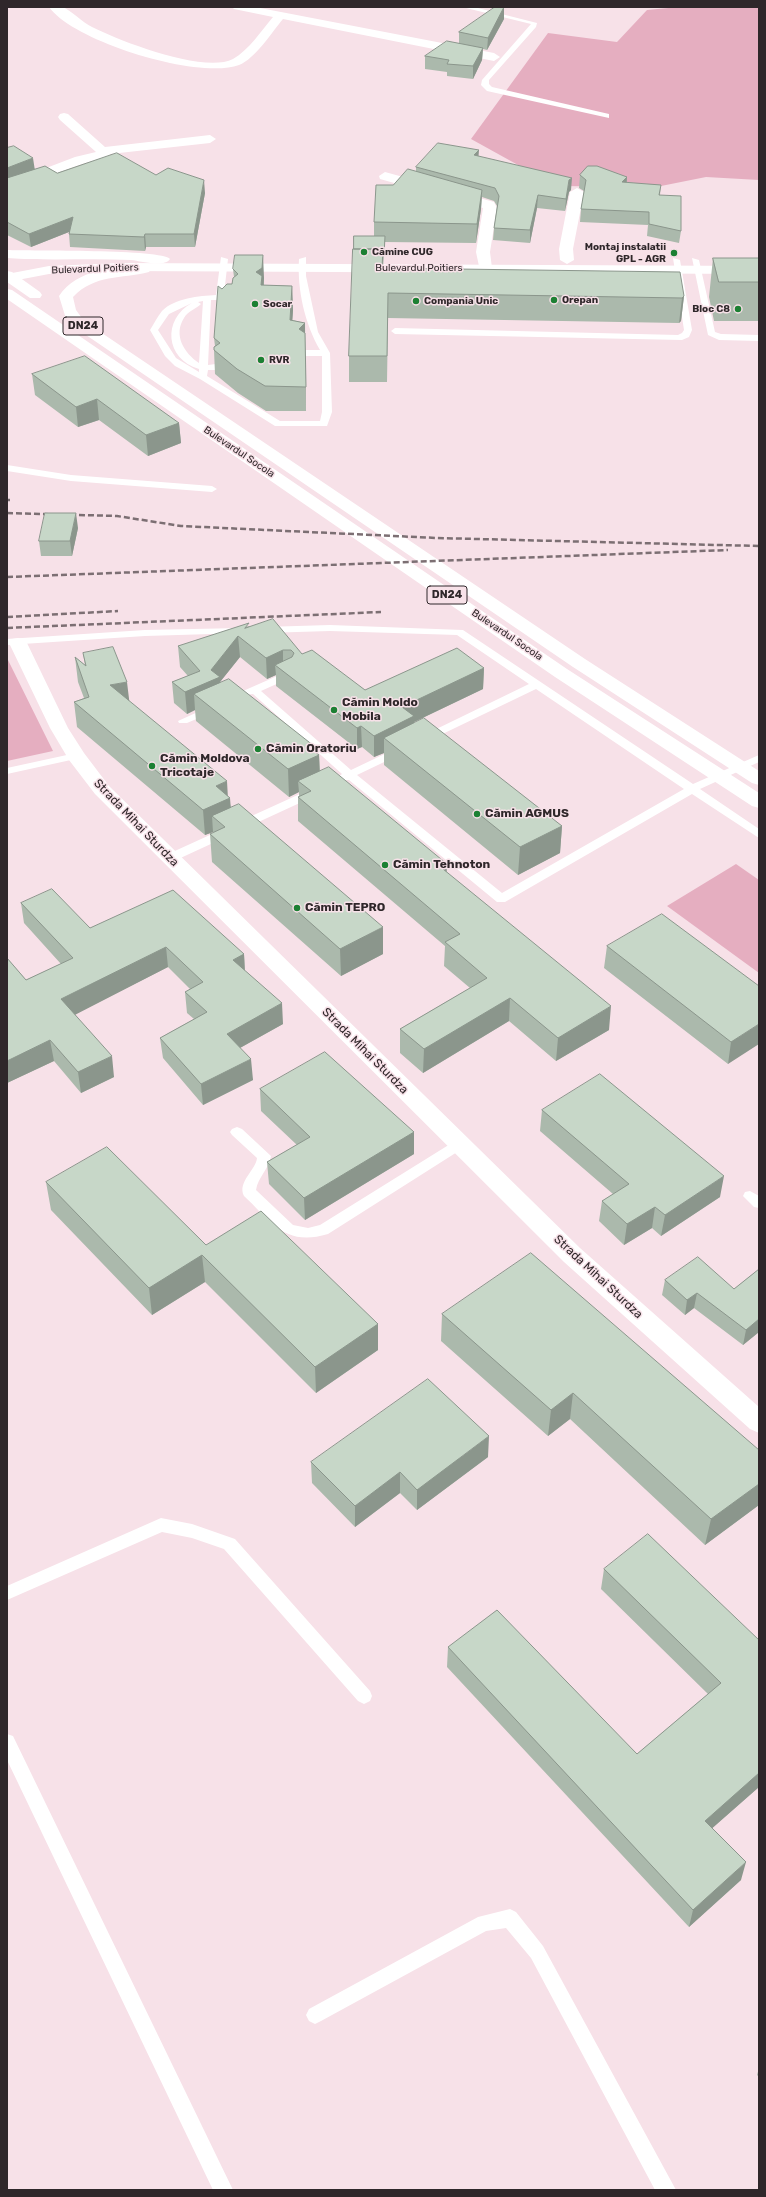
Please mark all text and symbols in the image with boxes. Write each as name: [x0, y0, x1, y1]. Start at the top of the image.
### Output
place label: Montaj instalatii GPL - AGR: [585, 241, 666, 264]
place label: Cămine CUG: [372, 246, 433, 258]
marker: Cămine CUG: [359, 247, 369, 257]
marker: Montaj instalatii GPL - AGR: [669, 248, 679, 258]
street label: Bulevardul Poitiers: [51, 261, 139, 277]
street label: Bulevardul Poitiers: [375, 262, 463, 274]
place label: Orepan: [562, 294, 598, 306]
place label: Compania Unic: [424, 295, 498, 307]
marker: Orepan: [549, 295, 559, 305]
marker: Compania Unic: [411, 296, 421, 306]
place label: Socar: [263, 298, 292, 310]
marker: Socar: [250, 299, 260, 309]
place label: Bloc C8: [692, 303, 730, 315]
marker: Bloc C8: [733, 304, 743, 314]
road number: DN24: [63, 317, 103, 335]
place label: RVR: [269, 354, 290, 366]
marker: RVR: [256, 355, 266, 365]
street label: Bulevardul Socola: [201, 424, 277, 480]
road number: DN24: [427, 586, 467, 604]
street label: Bulevardul Socola: [469, 607, 545, 663]
place label: Cămin Moldo Mobila: [342, 696, 418, 724]
marker: Cămin Moldo Mobila: [329, 705, 339, 715]
place label: Cămin Oratoriu: [266, 742, 357, 756]
marker: Cămin Oratoriu: [253, 744, 263, 754]
place label: Cămin Moldova Tricotaje: [160, 752, 250, 780]
marker: Cămin Moldova Tricotaje: [147, 761, 157, 771]
street label: Strada Mihai Sturdza: [91, 776, 181, 870]
place label: Cămin AGMUS: [485, 807, 569, 821]
marker: Cămin AGMUS: [472, 809, 482, 819]
place label: Cămin Tehnoton: [393, 858, 490, 872]
marker: Cămin Tehnoton: [380, 860, 390, 870]
place label: Cămin TEPRO: [305, 901, 385, 915]
marker: Cămin TEPRO: [292, 903, 302, 913]
street label: Strada Mihai Sturdza: [319, 1005, 411, 1097]
street label: Strada Mihai Sturdza: [551, 1232, 645, 1322]

